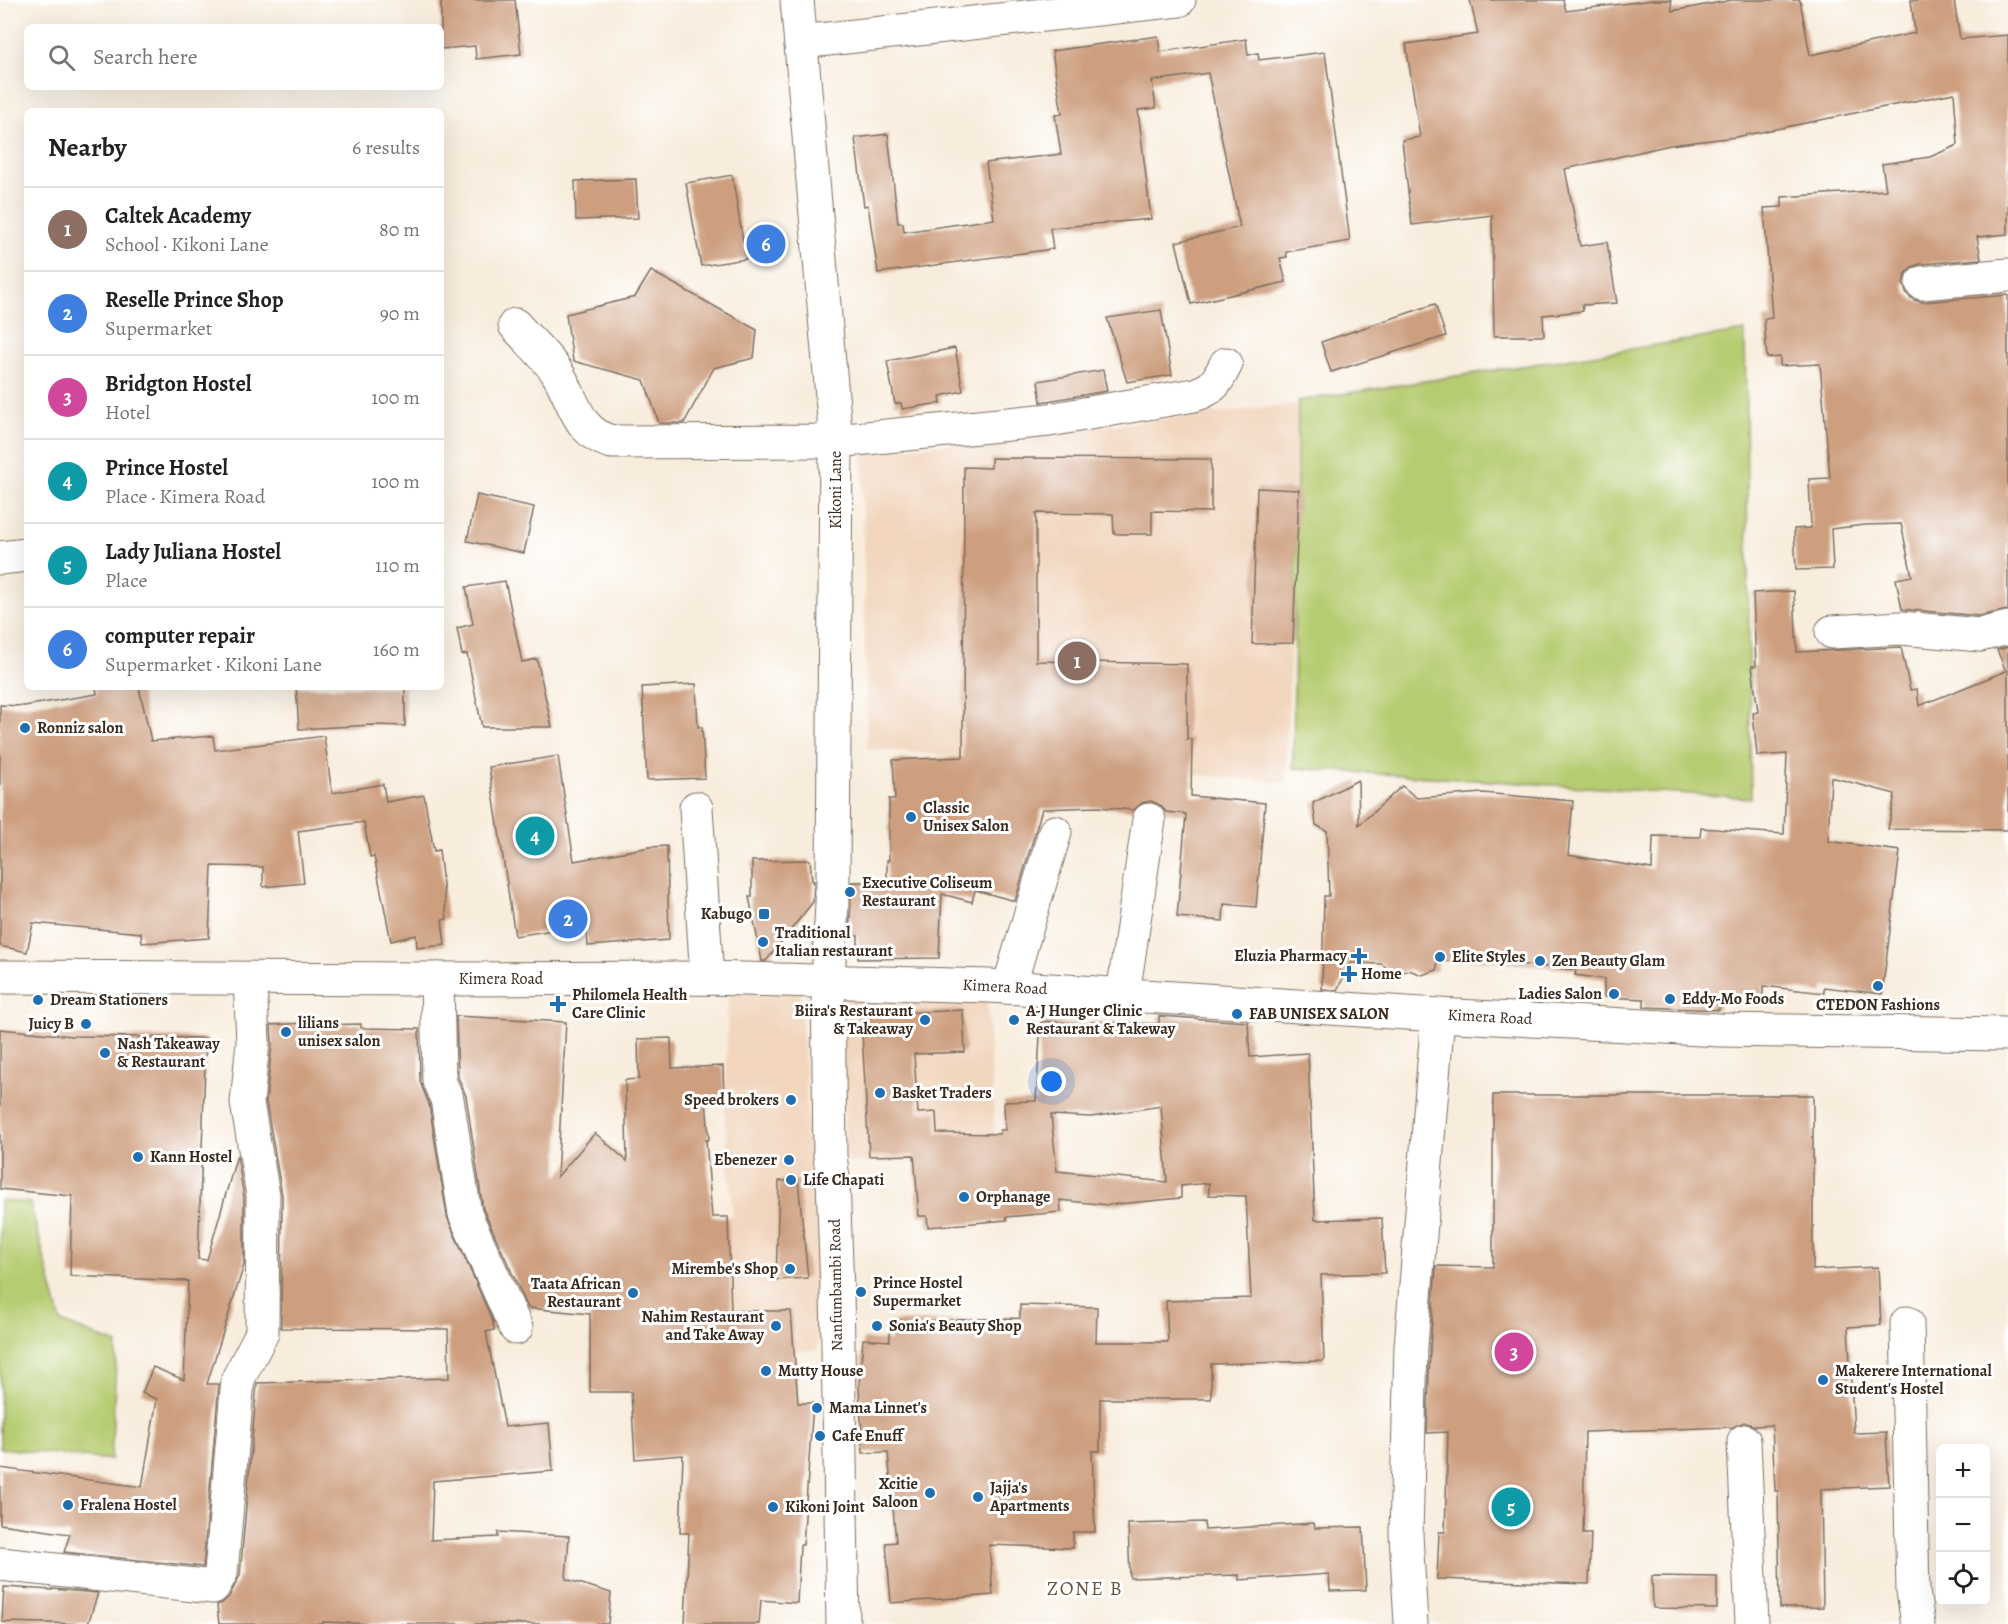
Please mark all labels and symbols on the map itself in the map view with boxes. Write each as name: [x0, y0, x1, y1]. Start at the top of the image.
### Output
pin: 6: [746, 222, 786, 266]
street label: Kikoni Lane: [825, 451, 847, 529]
pin: 1: [1058, 638, 1096, 684]
place label: Ronniz salon: [37, 717, 124, 739]
marker: Ronniz salon: [18, 721, 32, 735]
place label: Classic Unisex Salon: [923, 797, 1009, 837]
marker: Classic Unisex Salon: [904, 810, 918, 824]
pin: 4: [516, 814, 554, 858]
place label: Executive Coliseum Restaurant: [862, 872, 993, 912]
marker: Executive Coliseum Restaurant: [843, 885, 857, 899]
pin: 2: [548, 896, 588, 942]
place label: Kabugo: [701, 903, 752, 925]
marker: Kabugo: [757, 907, 771, 921]
place label: Traditional Italian restaurant: [775, 922, 894, 962]
marker: Traditional Italian restaurant: [756, 935, 770, 949]
place label: Eluzia Pharmacy: [1234, 945, 1348, 967]
place label: Elite Styles: [1452, 946, 1525, 968]
marker: Eluzia Pharmacy: [1352, 949, 1366, 963]
marker: Elite Styles: [1433, 950, 1447, 964]
place label: Zen Beauty Glam: [1552, 950, 1666, 972]
marker: Zen Beauty Glam: [1533, 954, 1547, 968]
place label: Home: [1361, 963, 1402, 985]
marker: Home: [1342, 967, 1356, 981]
street label: Kimera Road: [459, 968, 544, 990]
street label: Kimera Road: [962, 974, 1048, 1000]
marker: CTEDON Fashions: [1871, 979, 1885, 993]
place label: Ladies Salon: [1518, 983, 1602, 1005]
place label: Philomela Health Care Clinic: [572, 984, 688, 1024]
marker: Ladies Salon: [1607, 987, 1621, 1001]
place label: Eddy-Mo Foods: [1682, 988, 1784, 1010]
place label: Dream Stationers: [50, 989, 168, 1011]
marker: Eddy-Mo Foods: [1663, 992, 1677, 1006]
marker: Dream Stationers: [31, 993, 45, 1007]
place label: CTEDON Fashions: [1816, 994, 1940, 1016]
marker: Philomela Health Care Clinic: [549, 995, 567, 1013]
place label: Biira's Restaurant & Takeaway: [794, 1000, 914, 1040]
place label: A-J Hunger Clinic Restaurant & Takeway: [1025, 1000, 1176, 1040]
place label: FAB UNISEX SALON: [1249, 1003, 1389, 1025]
street label: Kimera Road: [1447, 1004, 1533, 1030]
marker: FAB UNISEX SALON: [1230, 1007, 1244, 1021]
place label: lilians unisex salon: [298, 1012, 381, 1052]
place label: Juicy B: [28, 1013, 74, 1035]
marker: Biira's Restaurant & Takeaway: [918, 1013, 932, 1027]
marker: A-J Hunger Clinic Restaurant & Takeway: [1007, 1013, 1021, 1027]
marker: Juicy B: [79, 1017, 93, 1031]
marker: lilians unisex salon: [279, 1025, 293, 1039]
place label: Nash Takeaway & Restaurant: [117, 1033, 220, 1073]
marker: Nash Takeaway & Restaurant: [98, 1046, 112, 1060]
your location: [1037, 1067, 1066, 1096]
place label: Basket Traders: [892, 1082, 992, 1104]
marker: Basket Traders: [873, 1086, 887, 1100]
place label: Speed brokers: [684, 1089, 779, 1111]
marker: Speed brokers: [784, 1093, 798, 1107]
place label: Kann Hostel: [150, 1146, 233, 1168]
place label: Ebenezer: [714, 1149, 777, 1171]
marker: Kann Hostel: [131, 1150, 145, 1164]
marker: Ebenezer: [782, 1153, 796, 1167]
place label: Life Chapati: [803, 1169, 885, 1191]
marker: Life Chapati: [784, 1173, 798, 1187]
place label: Orphanage: [976, 1186, 1051, 1208]
marker: Orphanage: [957, 1190, 971, 1204]
street label: Nanfumbambi Road: [824, 1218, 848, 1352]
place label: Mirembe's Shop: [672, 1258, 778, 1280]
marker: Mirembe's Shop: [783, 1262, 797, 1276]
place label: Prince Hostel Supermarket: [873, 1272, 963, 1312]
place label: Taata African Restaurant: [531, 1273, 622, 1313]
marker: Prince Hostel Supermarket: [854, 1285, 868, 1299]
marker: Taata African Restaurant: [626, 1286, 640, 1300]
place label: Nahim Restaurant and Take Away: [641, 1306, 765, 1346]
place label: Sonia's Beauty Shop: [889, 1315, 1022, 1337]
marker: Nahim Restaurant and Take Away: [769, 1319, 783, 1333]
marker: Sonia's Beauty Shop: [870, 1319, 884, 1333]
pin: 3: [1494, 1330, 1534, 1374]
place label: Mutty House: [778, 1360, 863, 1382]
place label: Makerere International Student's Hostel: [1835, 1360, 1993, 1400]
marker: Mutty House: [759, 1364, 773, 1378]
marker: Makerere International Student's Hostel: [1816, 1373, 1830, 1387]
place label: Mama Linnet's: [829, 1397, 927, 1419]
marker: Mama Linnet's: [810, 1401, 824, 1415]
place label: Cafe Enuff: [832, 1425, 905, 1447]
marker: Cafe Enuff: [813, 1429, 827, 1443]
place label: Xcitie Saloon: [872, 1473, 918, 1513]
place label: Jajja's Apartments: [989, 1477, 1070, 1517]
pin: 5: [1492, 1484, 1530, 1530]
marker: Xcitie Saloon: [923, 1486, 937, 1500]
marker: Jajja's Apartments: [971, 1490, 985, 1504]
place label: Fralena Hostel: [80, 1494, 177, 1516]
place label: Kikoni Joint: [785, 1496, 866, 1518]
marker: Fralena Hostel: [61, 1498, 75, 1512]
marker: Kikoni Joint: [766, 1500, 780, 1514]
district label: ZONE B: [1047, 1575, 1123, 1602]

